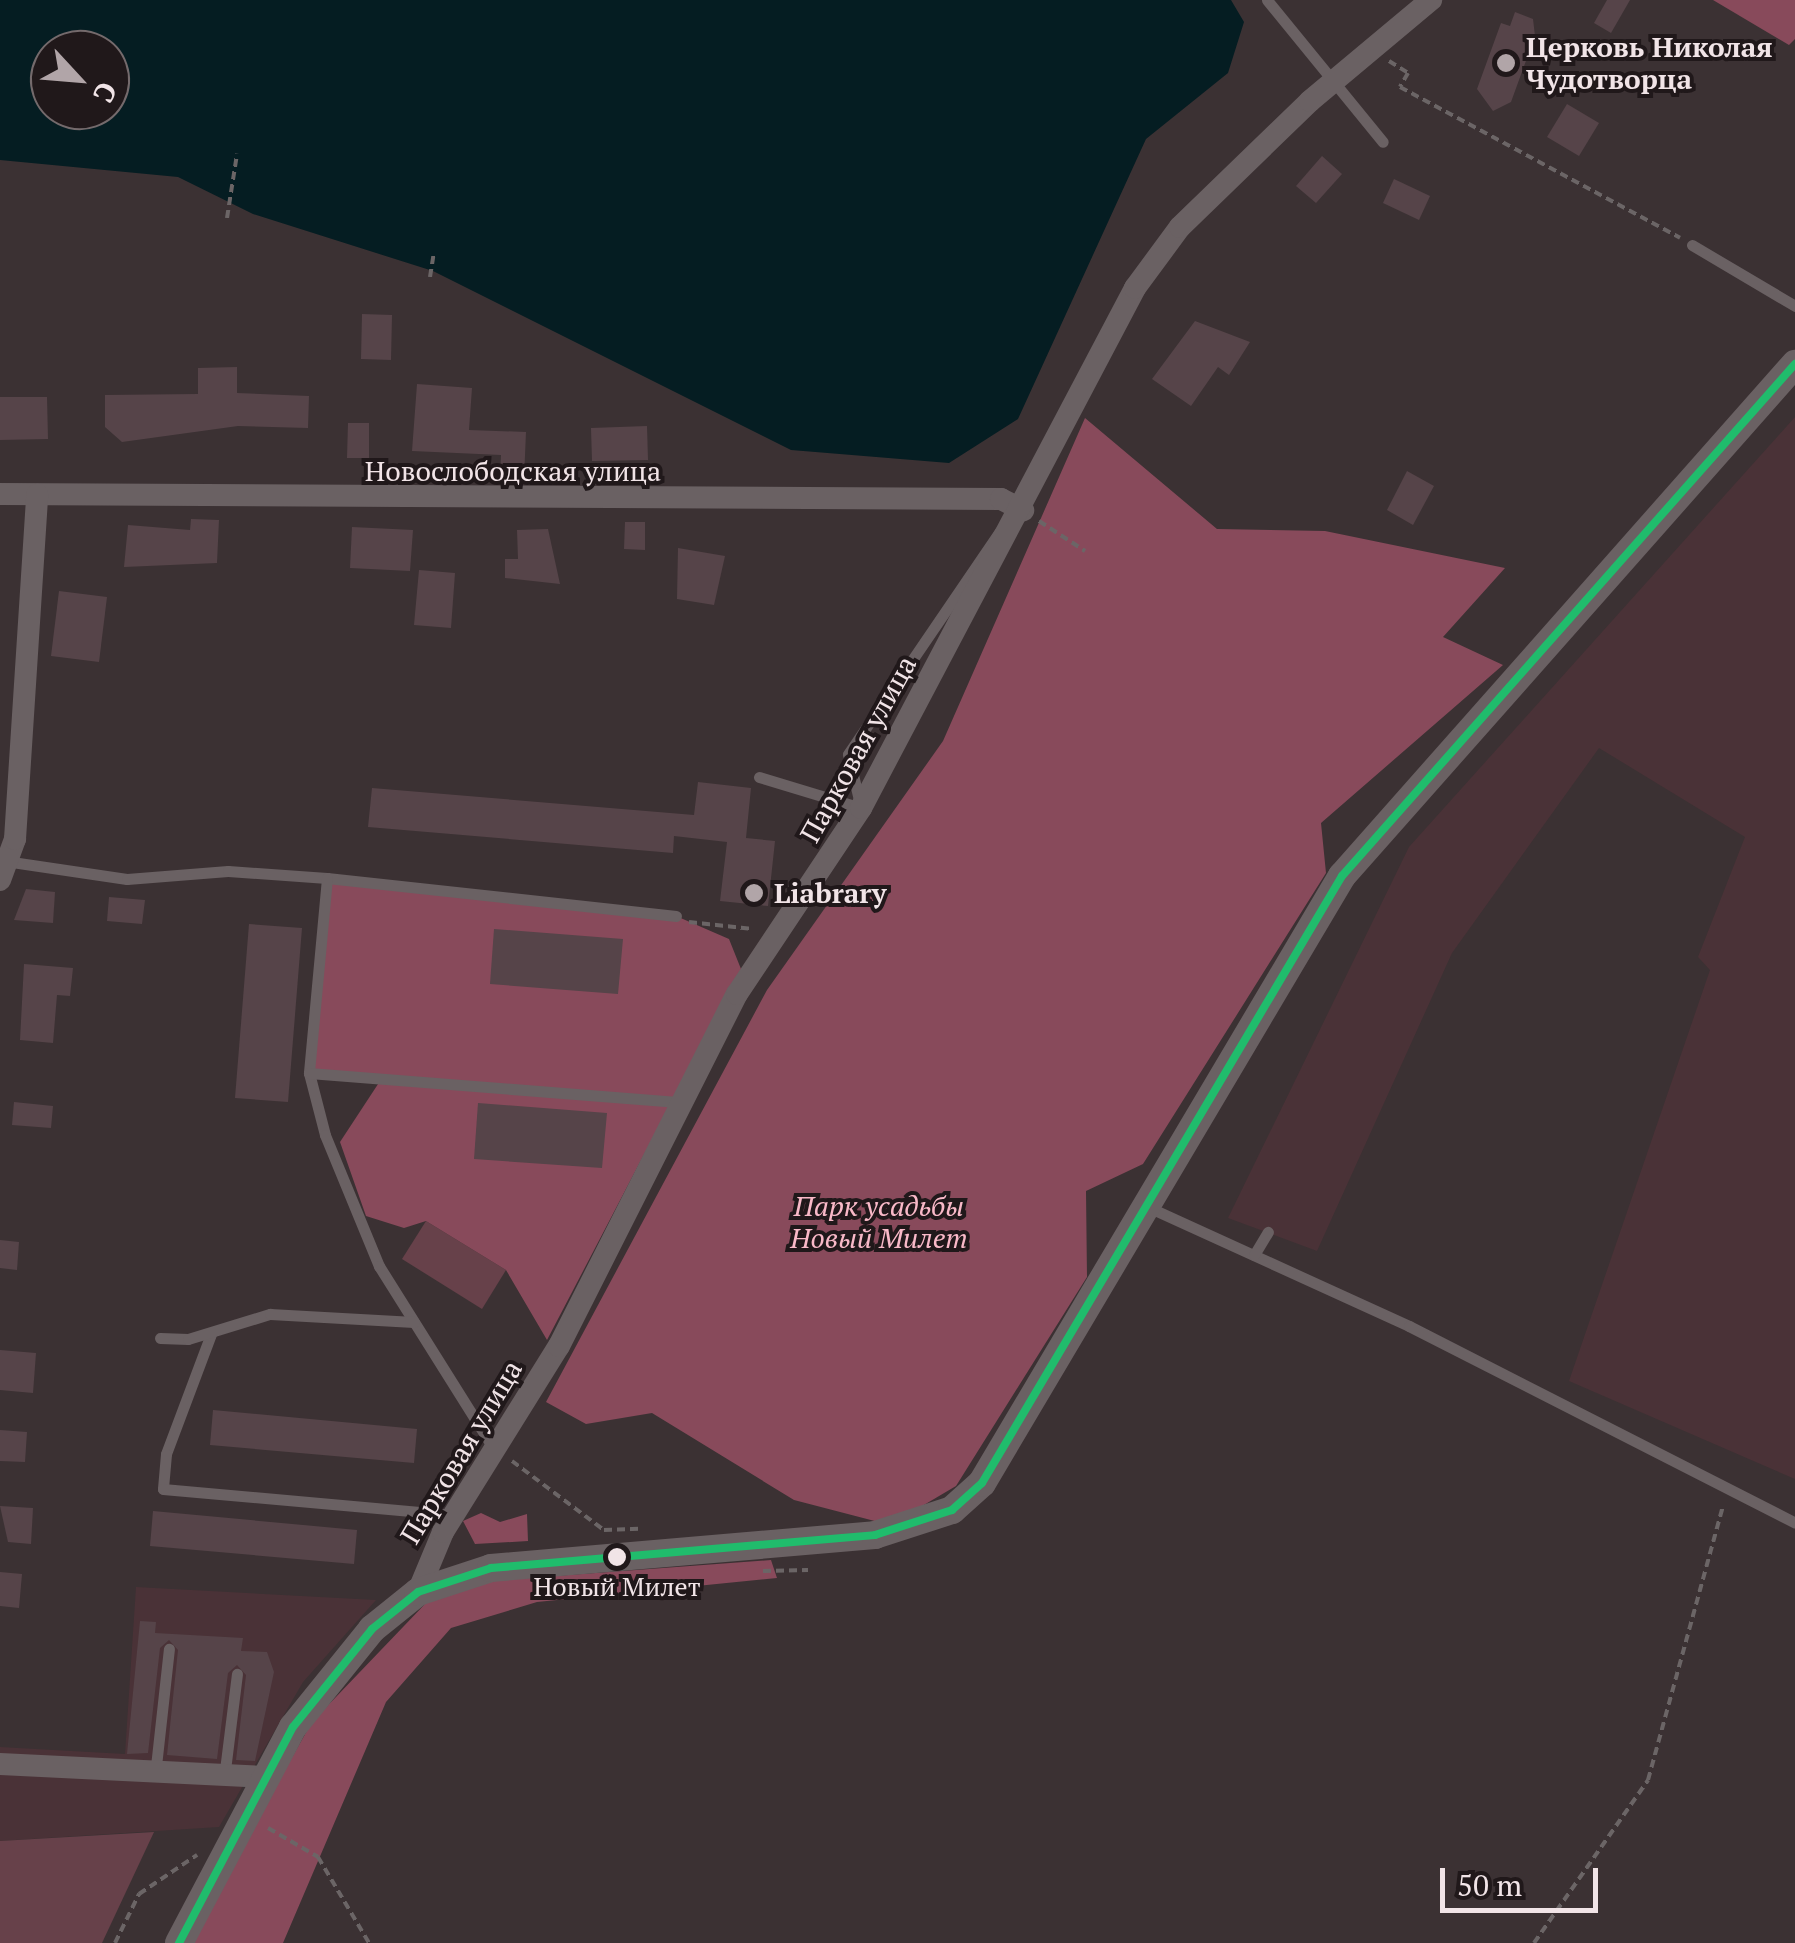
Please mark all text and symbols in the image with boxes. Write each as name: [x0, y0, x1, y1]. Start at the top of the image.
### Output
north arrow: [30, 30, 130, 130]
place label: Церковь Николая Чудотворца: [1526, 30, 1773, 96]
marker: Церковь Николая Чудотворца: [1495, 52, 1517, 74]
text: С: [85, 76, 126, 109]
street label: Новослободская улица: [365, 454, 661, 488]
street label: Парковая улица: [793, 650, 923, 848]
place label: Liabrary: [774, 876, 886, 910]
marker: Liabrary: [743, 882, 765, 904]
park label: Парк усадьбы Новый Милет: [790, 1189, 968, 1255]
street label: Парковая улица: [393, 1354, 529, 1550]
marker: Новый Милет: [607, 1547, 627, 1567]
place label: Новый Милет: [533, 1571, 701, 1603]
scale bar: [1445, 1848, 1602, 1910]
text: 50 m: [1457, 1865, 1522, 1905]

